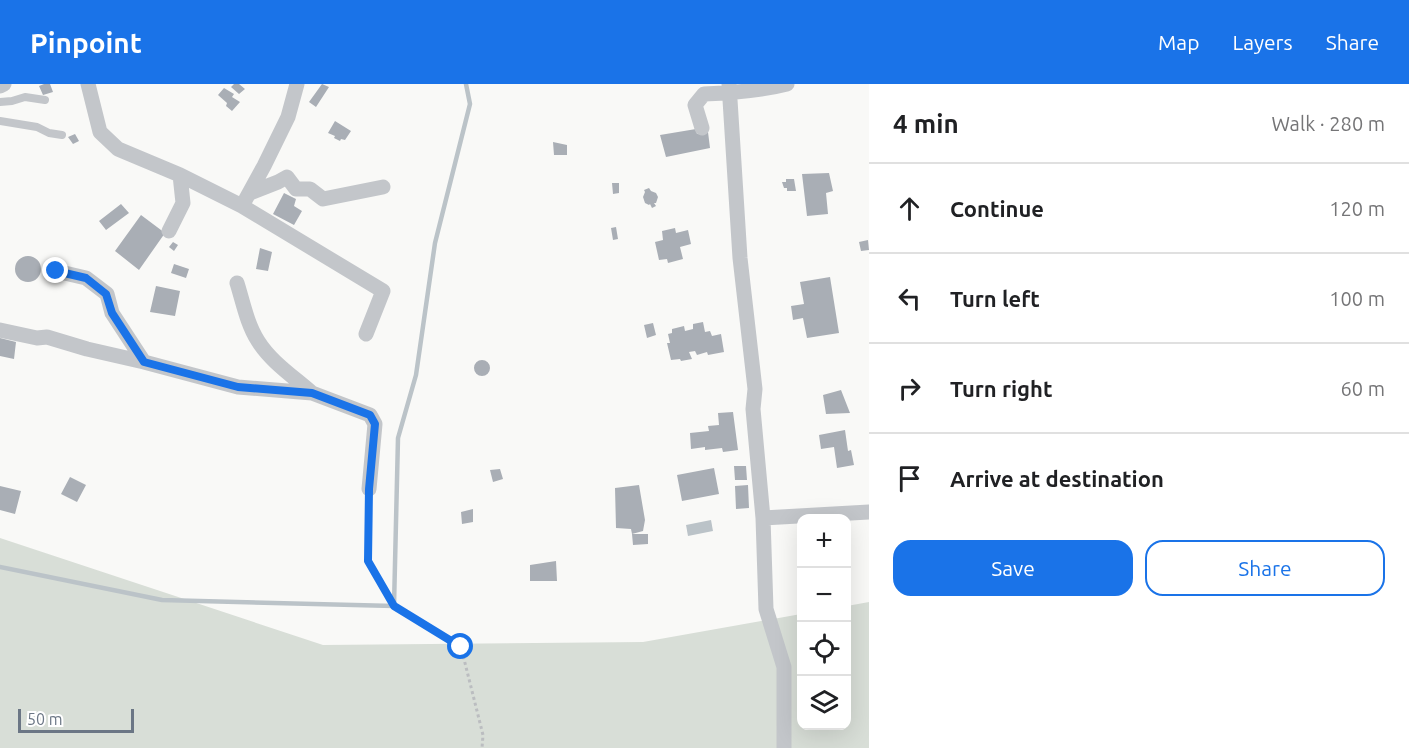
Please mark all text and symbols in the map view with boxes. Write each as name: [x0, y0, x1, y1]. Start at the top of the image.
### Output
text: Pinpoint: [30, 27, 142, 58]
text: Map: [1158, 30, 1199, 54]
text: Layers: [1232, 30, 1293, 54]
text: Share: [1326, 30, 1379, 54]
text: 4 min: [893, 109, 959, 138]
text: Walk · 280 m: [1272, 112, 1385, 135]
icon: ahead: [893, 192, 926, 225]
text: Continue: [950, 196, 1044, 221]
text: 120 m: [1329, 197, 1385, 220]
route end: [42, 257, 68, 283]
icon: left: [893, 282, 926, 315]
text: Turn left: [950, 286, 1040, 311]
text: 100 m: [1329, 287, 1385, 310]
icon: right: [893, 372, 926, 405]
text: Turn right: [950, 376, 1052, 401]
text: 60 m: [1341, 377, 1385, 400]
icon: arrive: [893, 462, 926, 495]
text: Arrive at destination: [950, 466, 1164, 491]
map controls: [797, 514, 851, 730]
button: +: [797, 514, 851, 568]
button: Save: [893, 540, 1133, 596]
button: Share: [1145, 540, 1385, 596]
button: −: [797, 568, 851, 622]
button: locate: [797, 622, 851, 676]
route start: [447, 633, 473, 659]
button: layers: [797, 676, 851, 730]
scale bar: [18, 706, 134, 734]
text: 50 m: [27, 710, 63, 728]

